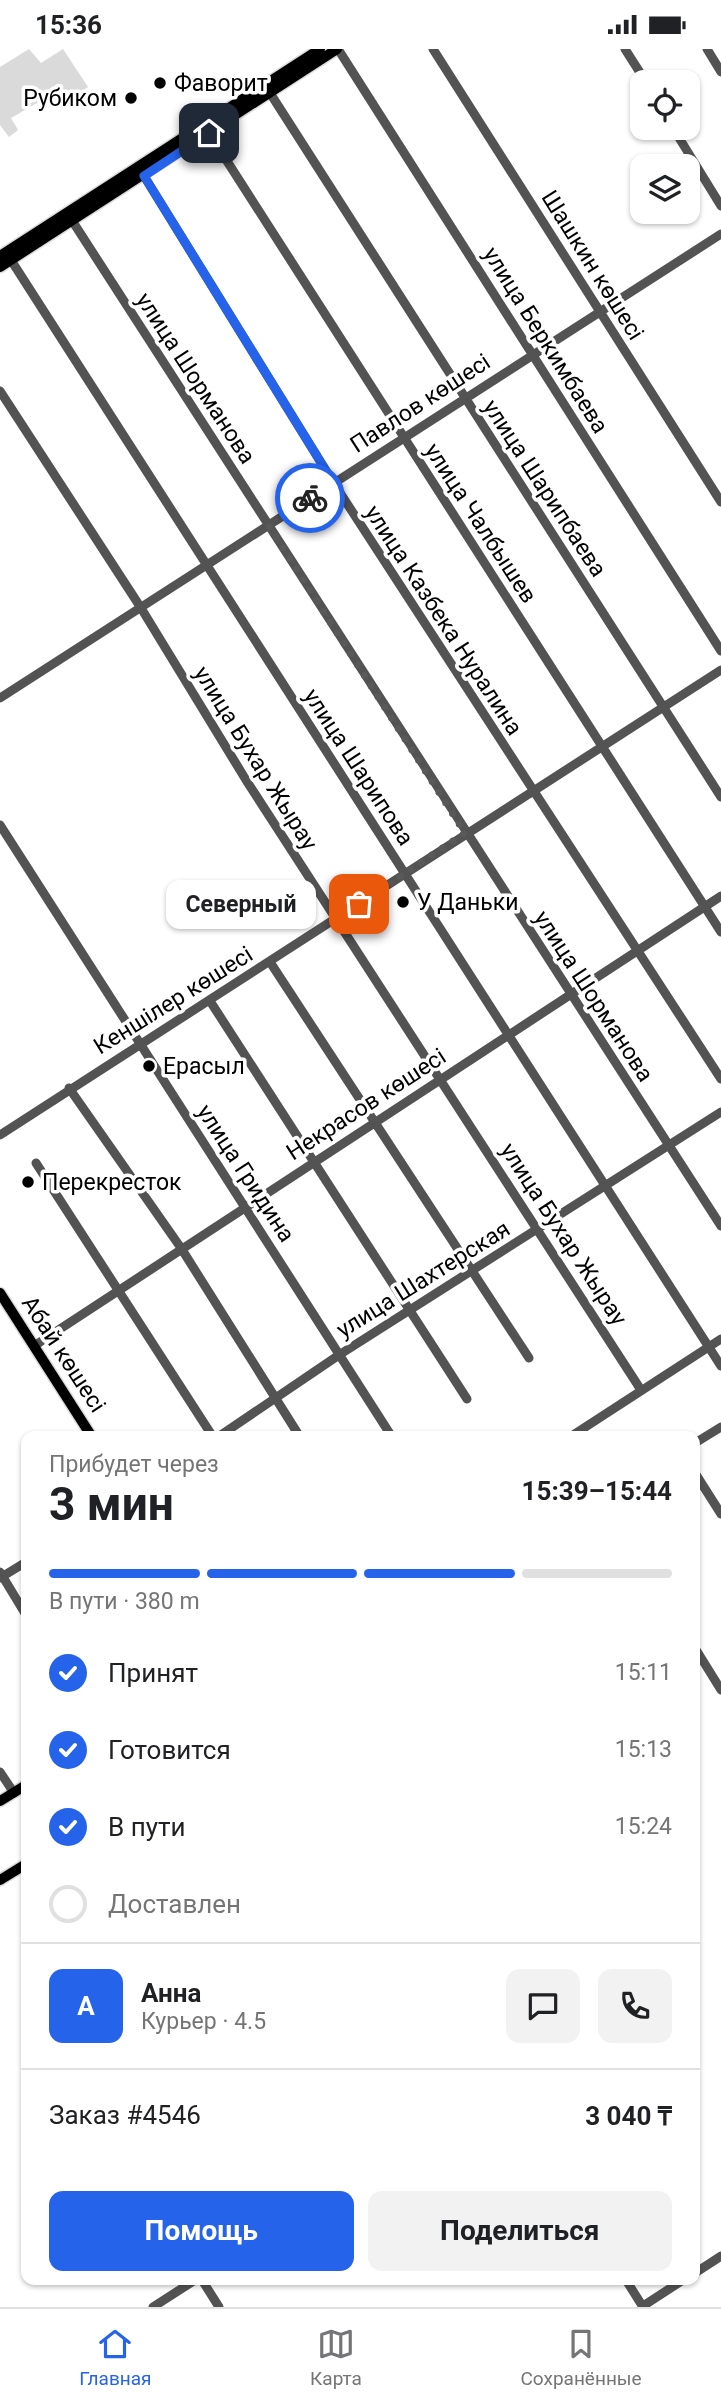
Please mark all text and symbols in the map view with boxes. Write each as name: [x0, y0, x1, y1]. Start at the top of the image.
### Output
text: 15:36: [35, 10, 102, 40]
place label: Фаворит: [174, 70, 268, 97]
map controls: [630, 70, 700, 224]
button: locate: [630, 70, 700, 140]
marker: Фаворит: [152, 75, 168, 91]
place label: Рубиком: [23, 85, 117, 112]
marker: Рубиком: [123, 90, 139, 106]
pin: [179, 103, 239, 163]
icon: home: [190, 114, 228, 152]
button: layers: [630, 154, 700, 224]
street label: Шашкин көшесі: [536, 186, 649, 345]
street label: улица Беркимбаева: [477, 242, 614, 438]
street label: улица Шорманова: [130, 288, 261, 469]
street label: Павлов көшесі: [345, 348, 495, 459]
street label: улица Шарипбаева: [477, 395, 612, 582]
street label: улица Чалбышев: [419, 438, 542, 608]
courier: [275, 463, 345, 533]
icon: bike: [291, 479, 329, 517]
street label: улица Казбека Нуралина: [359, 500, 528, 740]
street label: улица Бухар Жырау: [188, 661, 323, 855]
street label: улица Шарипова: [298, 684, 419, 851]
pin: [329, 874, 389, 934]
callout: Северный: [166, 879, 317, 929]
icon: bag: [340, 885, 378, 923]
place label: У Даньки: [417, 889, 518, 916]
text: Северный: [186, 891, 296, 918]
marker: У Даньки: [395, 894, 411, 910]
street label: улица Шорманова: [528, 906, 659, 1087]
street label: Кеншілер көшесі: [89, 941, 258, 1060]
street label: Некрасов көшесі: [282, 1043, 451, 1166]
place label: Ерасыл: [163, 1053, 245, 1080]
marker: Ерасыл: [141, 1058, 157, 1074]
street label: улица Гридина: [191, 1099, 300, 1247]
street label: улица Бухар Жырау: [495, 1138, 633, 1330]
place label: Перекресток: [42, 1169, 182, 1196]
marker: Перекресток: [20, 1174, 36, 1190]
street label: улица Шахтерская: [332, 1215, 515, 1344]
street label: Абай көшесі: [16, 1291, 111, 1417]
text: Прибудет через: [49, 1451, 219, 1478]
text: 15:39–15:44: [522, 1476, 672, 1506]
text: 3 мин: [49, 1477, 174, 1531]
text: В пути · 380 m: [49, 1588, 200, 1615]
icon: check: [49, 1654, 87, 1692]
text: Принят: [108, 1658, 198, 1688]
text: 15:11: [615, 1659, 672, 1686]
icon: check: [49, 1731, 87, 1769]
text: Готовится: [108, 1735, 231, 1765]
text: 15:13: [615, 1736, 672, 1763]
icon: check: [49, 1808, 87, 1846]
text: В пути: [108, 1812, 185, 1842]
text: 15:24: [615, 1813, 672, 1840]
text: Доставлен: [108, 1889, 241, 1919]
button: chat: [506, 1969, 580, 2043]
button: phone: [598, 1969, 672, 2043]
text: Анна: [141, 1978, 201, 2008]
text: А: [77, 1991, 95, 2021]
text: Курьер · 4.5: [141, 2008, 266, 2035]
text: Заказ #4546: [49, 2100, 201, 2130]
text: 3 040 ₸: [585, 2101, 672, 2131]
button: Помощь: [49, 2191, 354, 2271]
button: Поделиться: [368, 2191, 672, 2271]
tab: Главная: [79, 2325, 152, 2390]
tab: Карта: [310, 2325, 362, 2390]
tab: Сохранённые: [520, 2325, 642, 2390]

